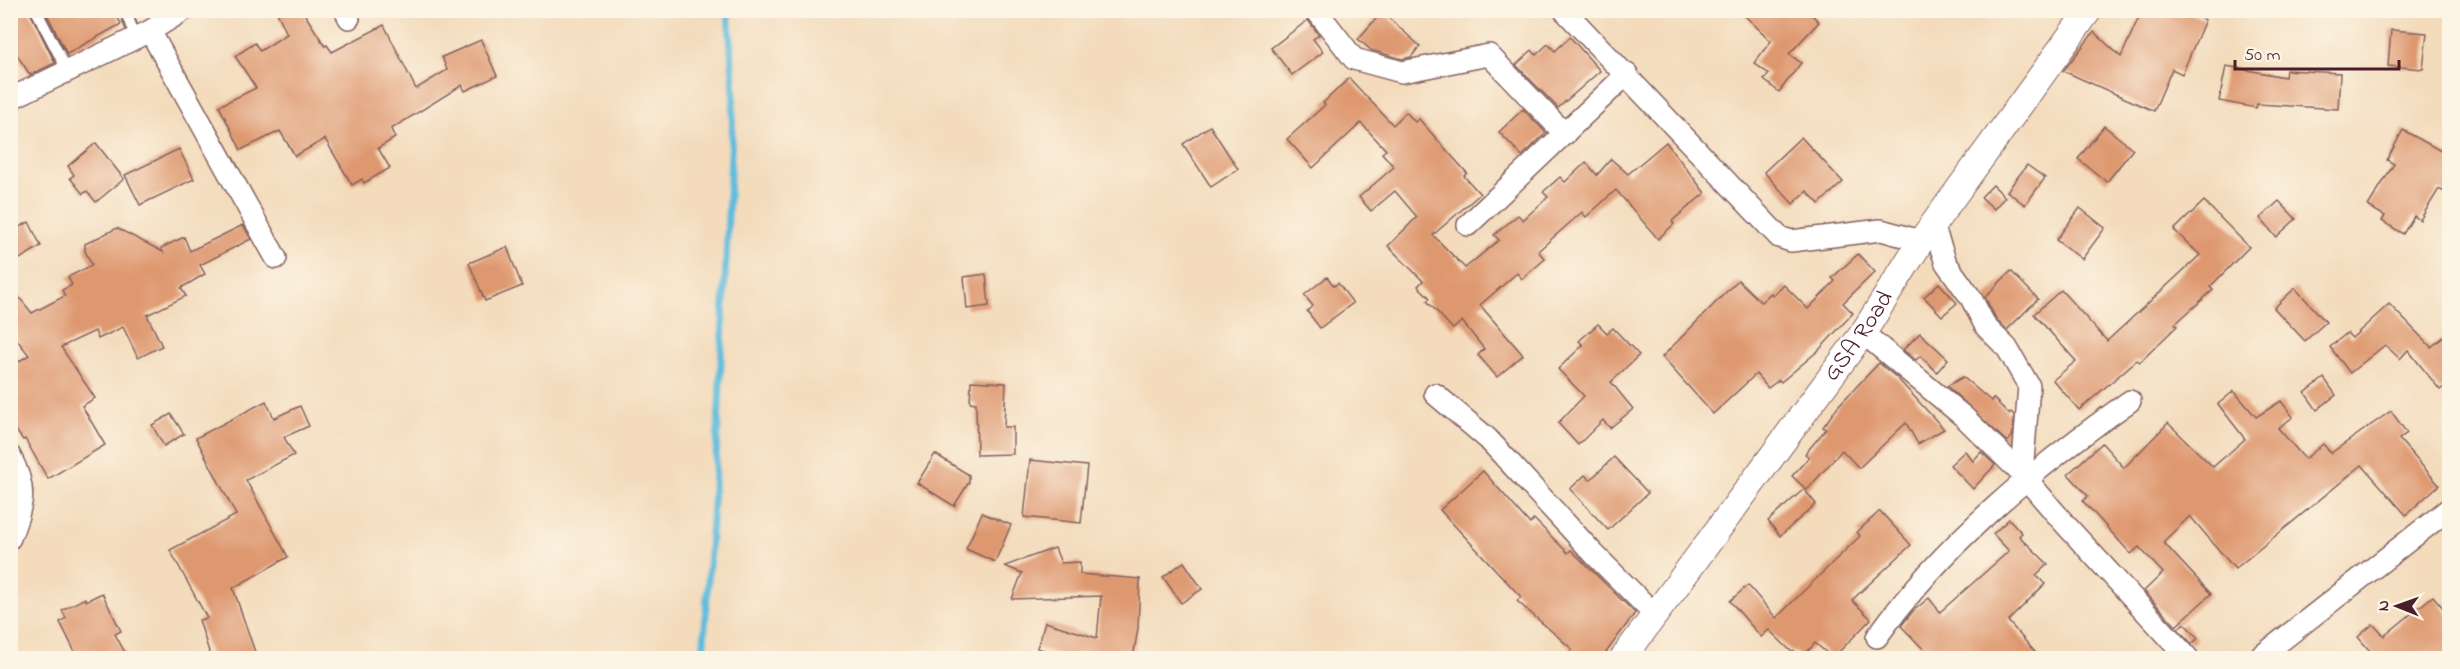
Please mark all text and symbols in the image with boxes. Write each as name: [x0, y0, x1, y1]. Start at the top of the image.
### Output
scale bar: [2235, 33, 2398, 71]
text: 50 m: [2244, 43, 2281, 69]
street label: GSA Road: [1815, 284, 1903, 389]
north arrow: [2367, 576, 2427, 636]
text: N: [2372, 600, 2396, 611]

